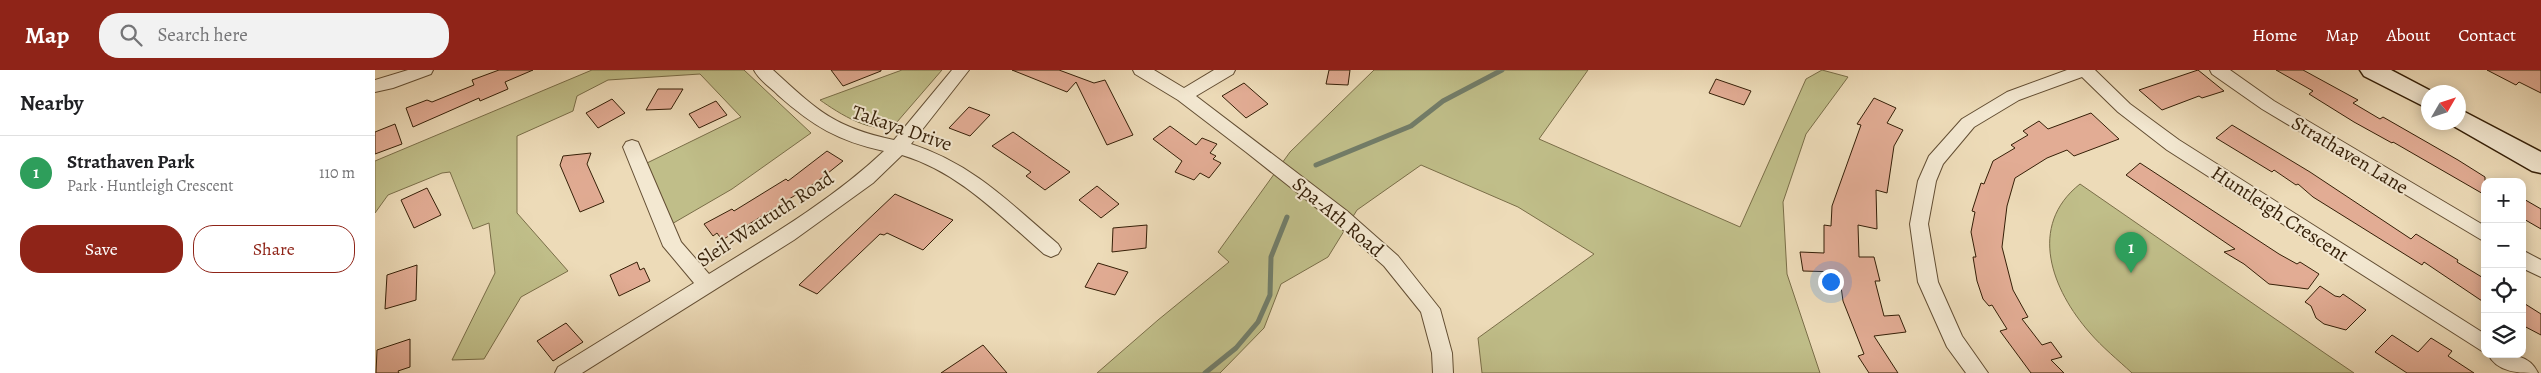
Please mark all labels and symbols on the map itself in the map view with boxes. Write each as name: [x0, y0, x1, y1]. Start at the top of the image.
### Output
north arrow: [2421, 85, 2466, 130]
street label: Takaya Drive: [848, 98, 956, 158]
street label: Strathaven Lane: [2286, 109, 2414, 201]
street label: Huntleigh Crescent: [2206, 159, 2354, 269]
street label: Sleil-Waututh Road: [691, 164, 839, 273]
street label: Spa-Ath Road: [1287, 171, 1390, 263]
pin: 1: [2115, 232, 2147, 273]
your location: [1818, 269, 1844, 295]

